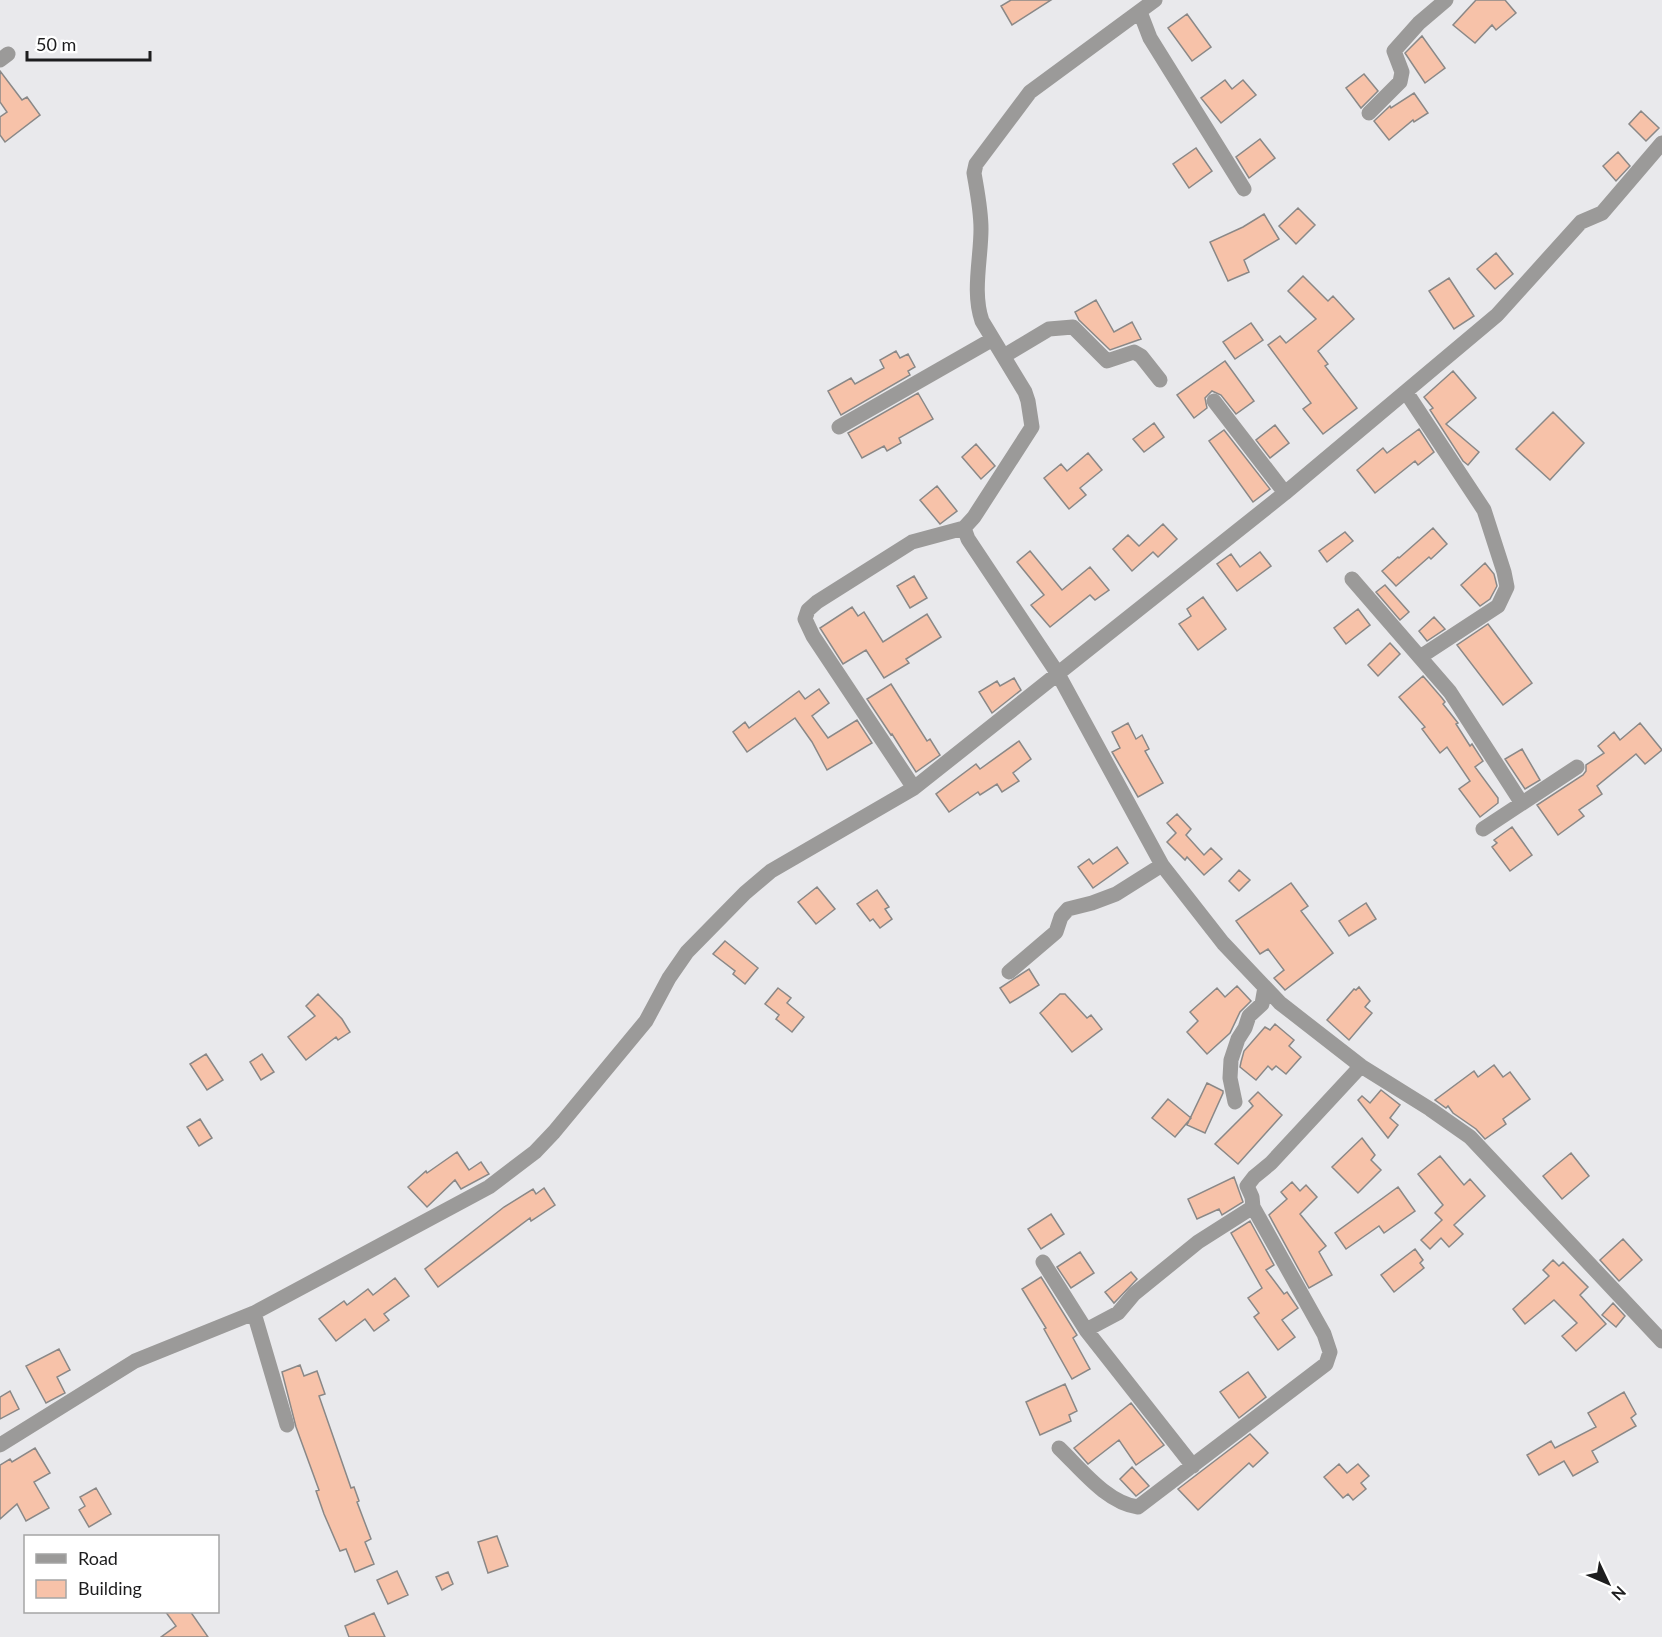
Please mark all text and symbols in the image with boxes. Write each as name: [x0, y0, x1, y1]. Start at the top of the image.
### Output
scale bar: [27, 24, 150, 62]
text: 50 m: [36, 33, 76, 55]
legend: [24, 1535, 219, 1613]
text: Road: [78, 1547, 118, 1569]
north arrow: [1578, 1553, 1638, 1613]
text: Building: [78, 1577, 142, 1599]
text: N: [1608, 1583, 1630, 1605]

